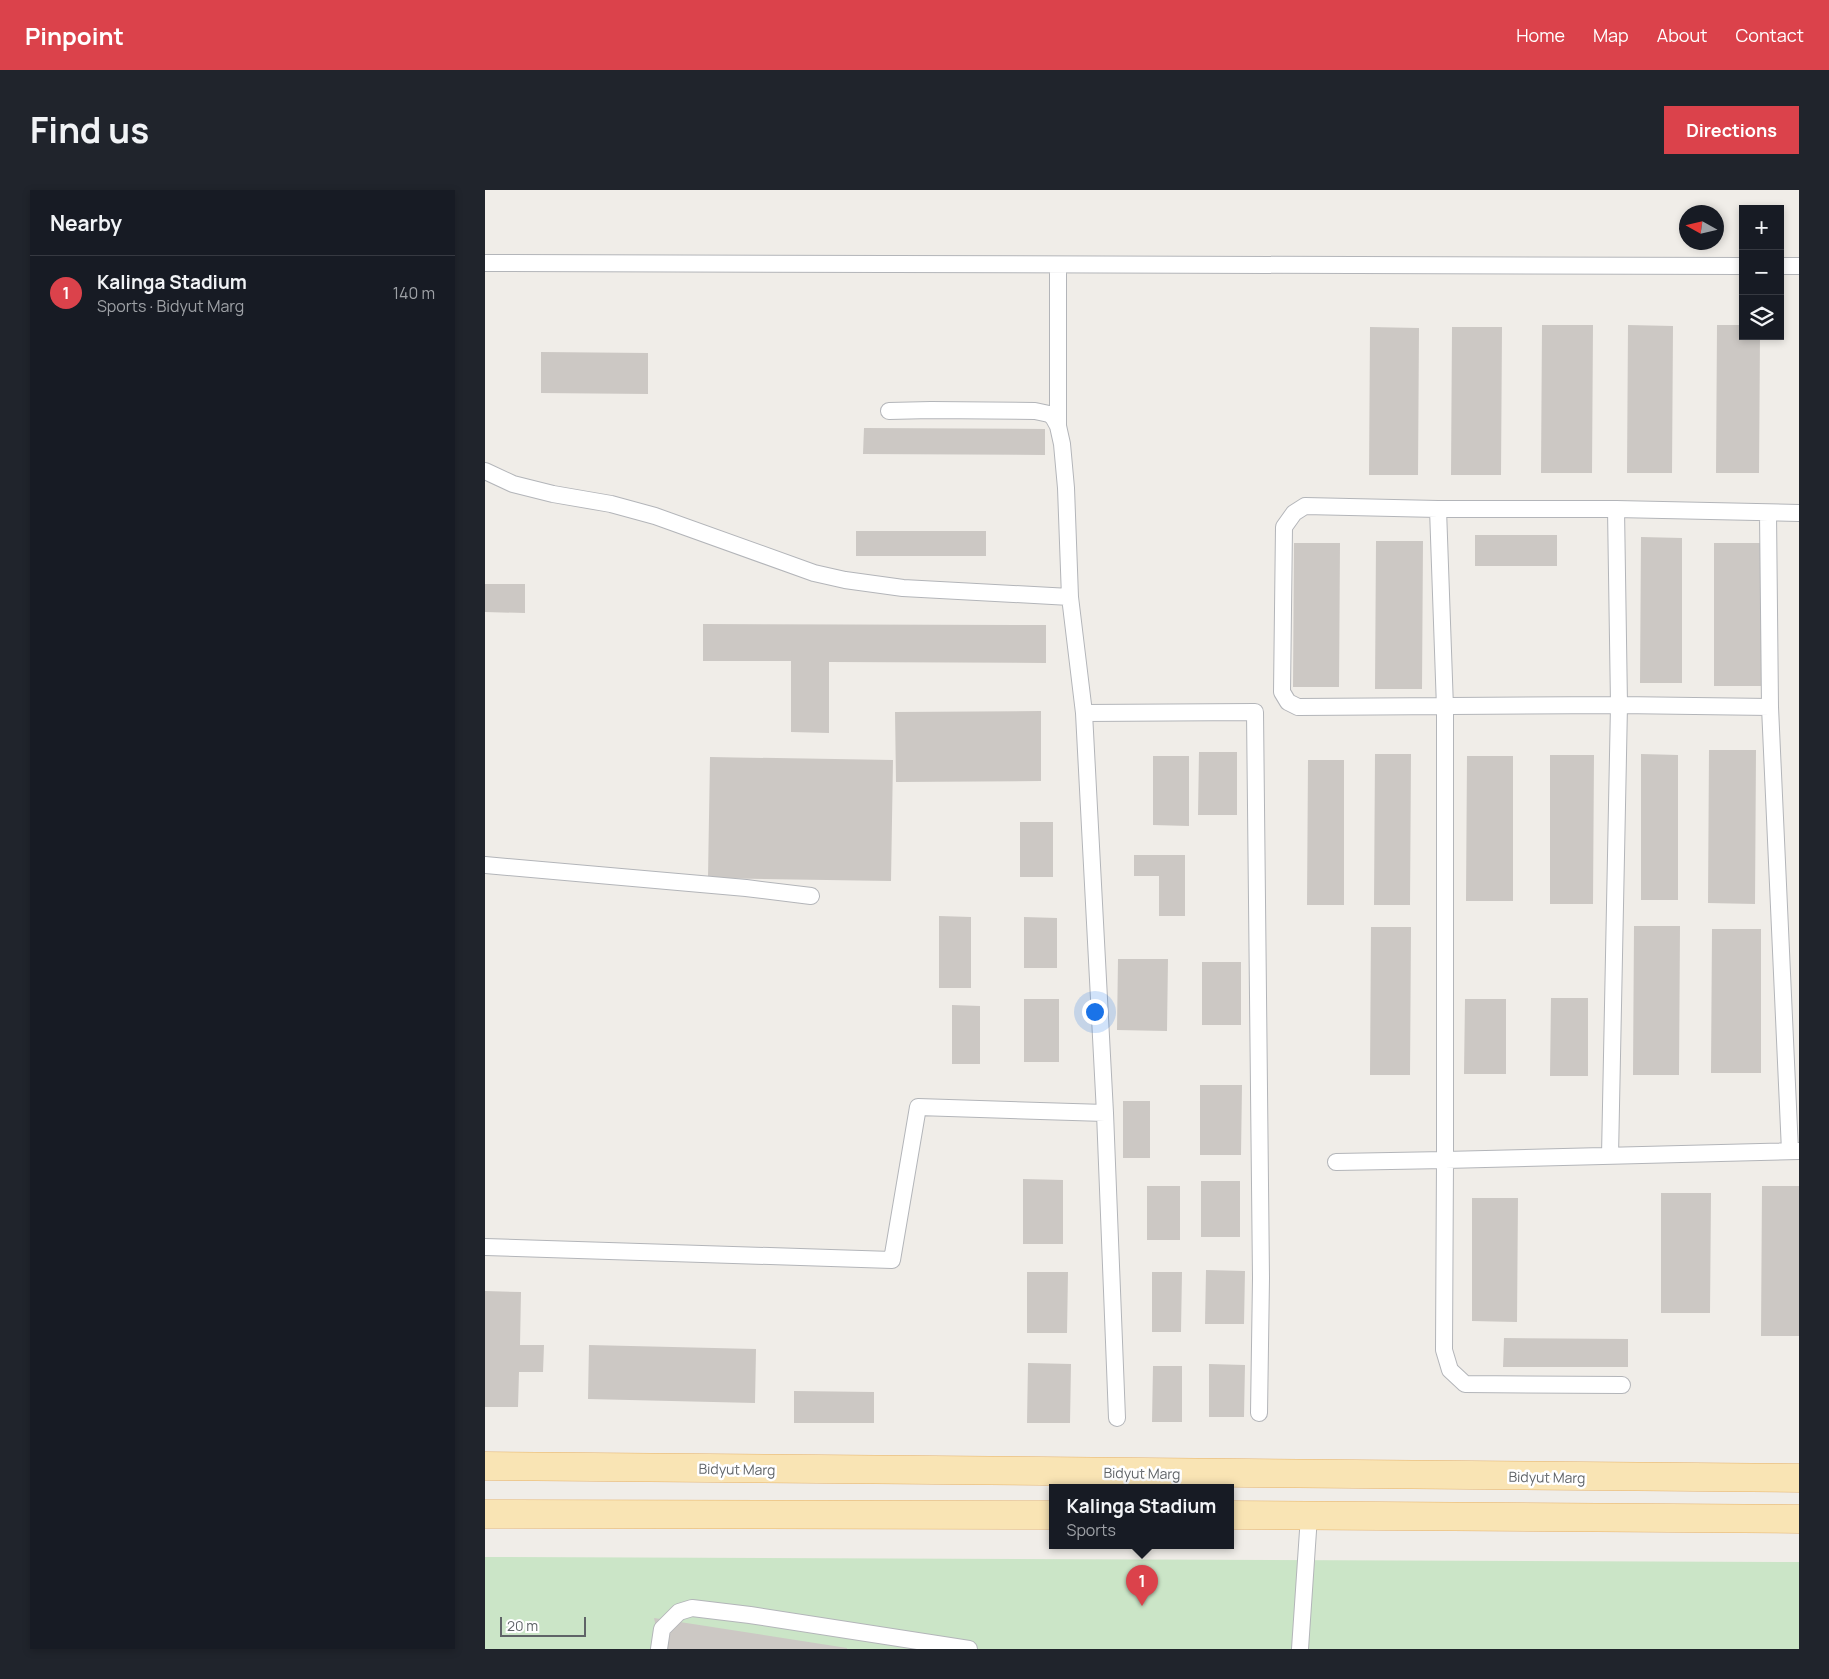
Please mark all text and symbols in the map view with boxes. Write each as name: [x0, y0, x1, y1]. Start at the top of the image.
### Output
text: Pinpoint: [25, 19, 124, 52]
text: Home: [1516, 23, 1565, 47]
text: Map: [1593, 23, 1629, 47]
text: About: [1657, 23, 1707, 47]
text: Contact: [1735, 23, 1804, 47]
text: Find us: [30, 106, 149, 154]
button: Directions: [1664, 106, 1799, 154]
north arrow: [1679, 205, 1724, 250]
map controls: [1739, 205, 1784, 340]
button: +: [1739, 205, 1784, 250]
text: Nearby: [50, 209, 122, 237]
button: −: [1739, 250, 1784, 295]
text: Kalinga Stadium: [97, 269, 247, 295]
text: 1: [62, 282, 70, 304]
text: 140 m: [393, 282, 435, 304]
text: Sports · Bidyut Marg: [97, 295, 244, 317]
button: layers: [1739, 295, 1784, 340]
your location: [1082, 999, 1108, 1025]
street label: Bidyut Marg: [698, 1459, 776, 1479]
street label: Bidyut Marg: [1103, 1463, 1181, 1483]
street label: Bidyut Marg: [1508, 1467, 1586, 1487]
popup: [1049, 1484, 1234, 1549]
text: Kalinga Stadium: [1067, 1493, 1216, 1519]
text: Sports: [1067, 1519, 1116, 1541]
pin: 1: [1126, 1565, 1158, 1606]
scale bar: [500, 1614, 586, 1637]
text: 20 m: [507, 1616, 538, 1635]

